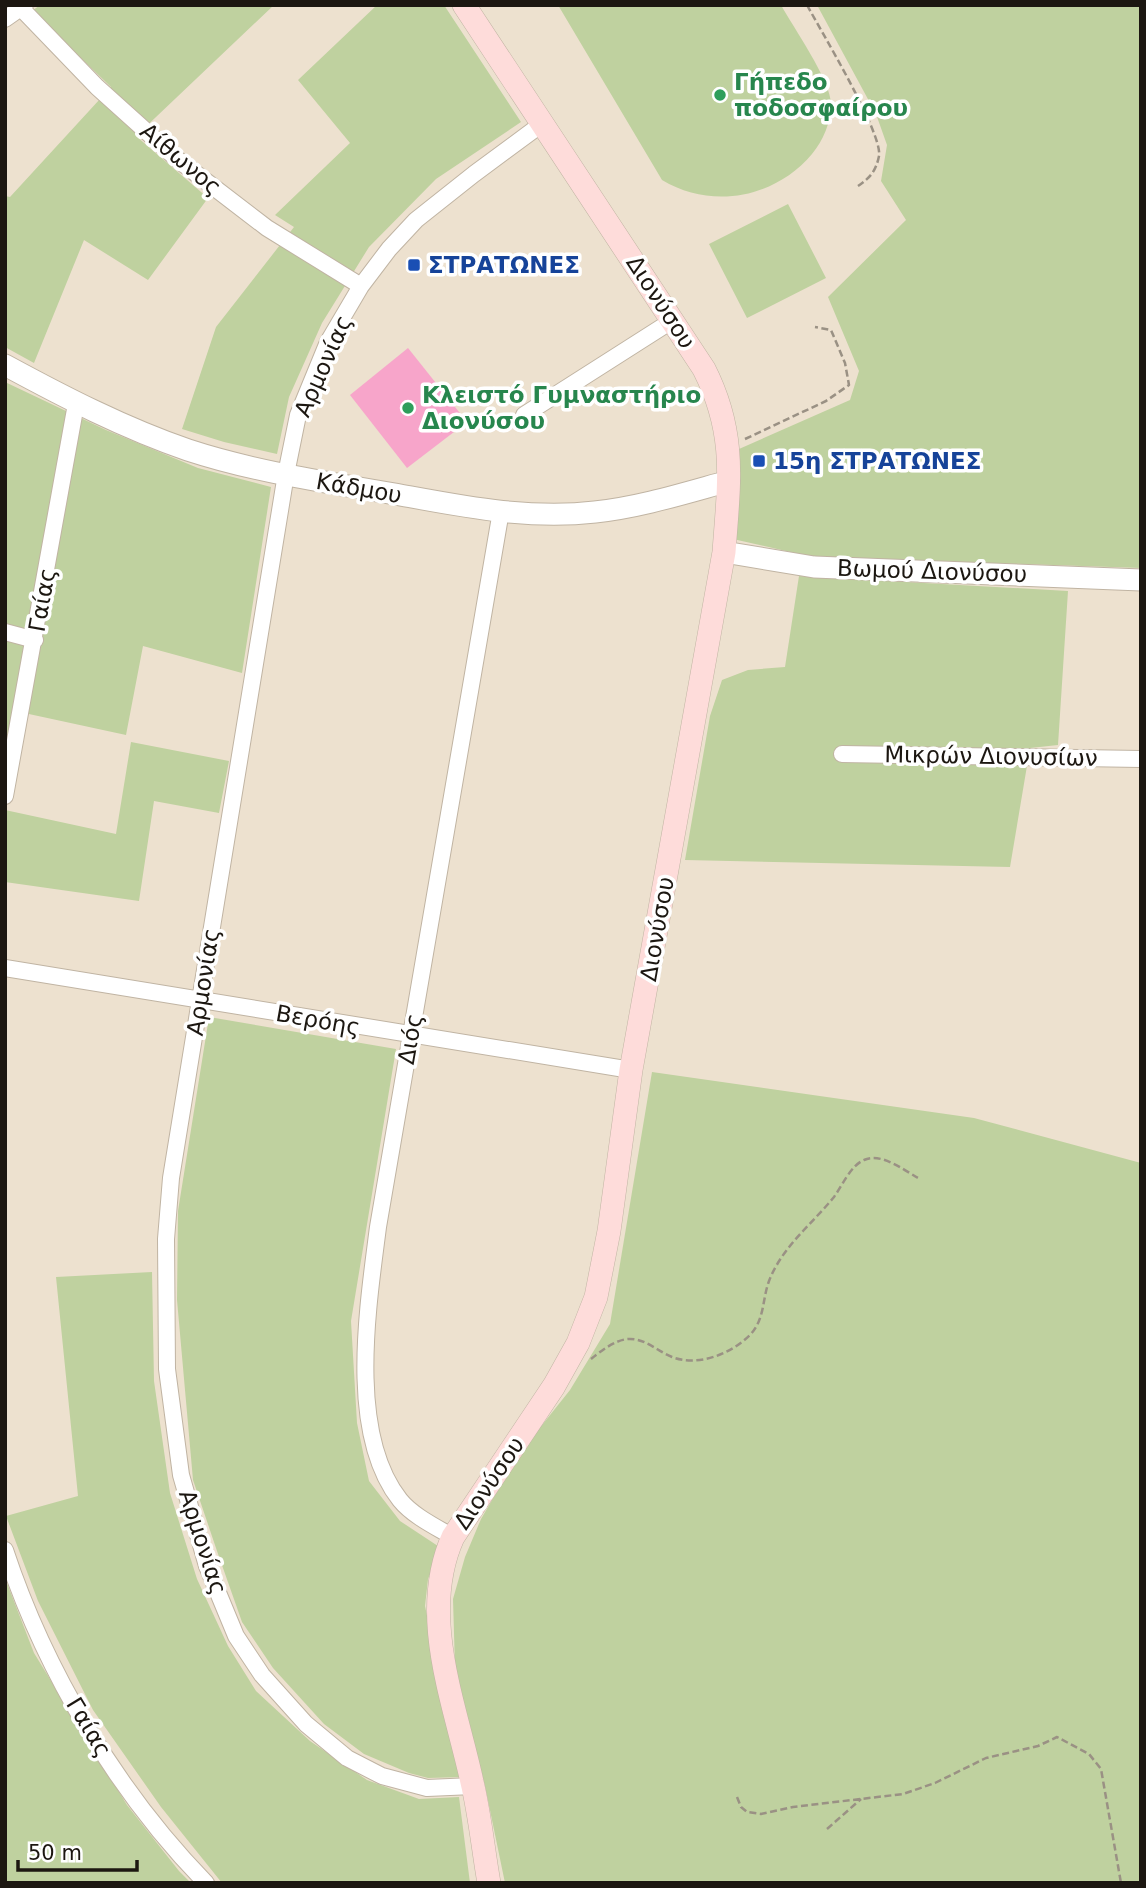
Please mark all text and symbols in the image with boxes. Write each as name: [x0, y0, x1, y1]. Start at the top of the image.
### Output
place label: Γήπεδο ποδοσφαίρου: [734, 69, 908, 121]
marker: Γήπεδο ποδοσφαίρου: [712, 87, 728, 103]
street label: Αίθωνος: [135, 118, 227, 200]
street label: Διονύσου: [621, 251, 701, 353]
place label: ΣΤΡΑΤΩΝΕΣ: [428, 252, 580, 278]
marker: ΣΤΡΑΤΩΝΕΣ: [406, 257, 422, 273]
street label: Αρμονίας: [289, 311, 357, 421]
place label: Κλειστό Γυμναστήριο Διονύσου: [422, 382, 701, 434]
marker: Κλειστό Γυμναστήριο Διονύσου: [400, 400, 416, 416]
place label: 15η ΣΤΡΑΤΩΝΕΣ: [773, 448, 981, 474]
marker: 15η ΣΤΡΑΤΩΝΕΣ: [751, 453, 767, 469]
street label: Κάδμου: [314, 468, 404, 508]
street label: Βωμού Διονύσου: [837, 555, 1027, 587]
street label: Γαίας: [24, 566, 60, 634]
street label: Μικρών Διονυσίων: [884, 741, 1098, 771]
street label: Διονύσου: [635, 875, 679, 983]
street label: Αρμονίας: [182, 926, 224, 1038]
street label: Βερόης: [274, 1000, 362, 1040]
street label: Διός: [393, 1012, 427, 1066]
street label: Διονύσου: [449, 1432, 529, 1534]
street label: Αρμονίας: [174, 1486, 232, 1598]
street label: Γαίας: [61, 1693, 117, 1761]
scale bar: [18, 1828, 136, 1872]
text: 50 m: [28, 1841, 82, 1865]

